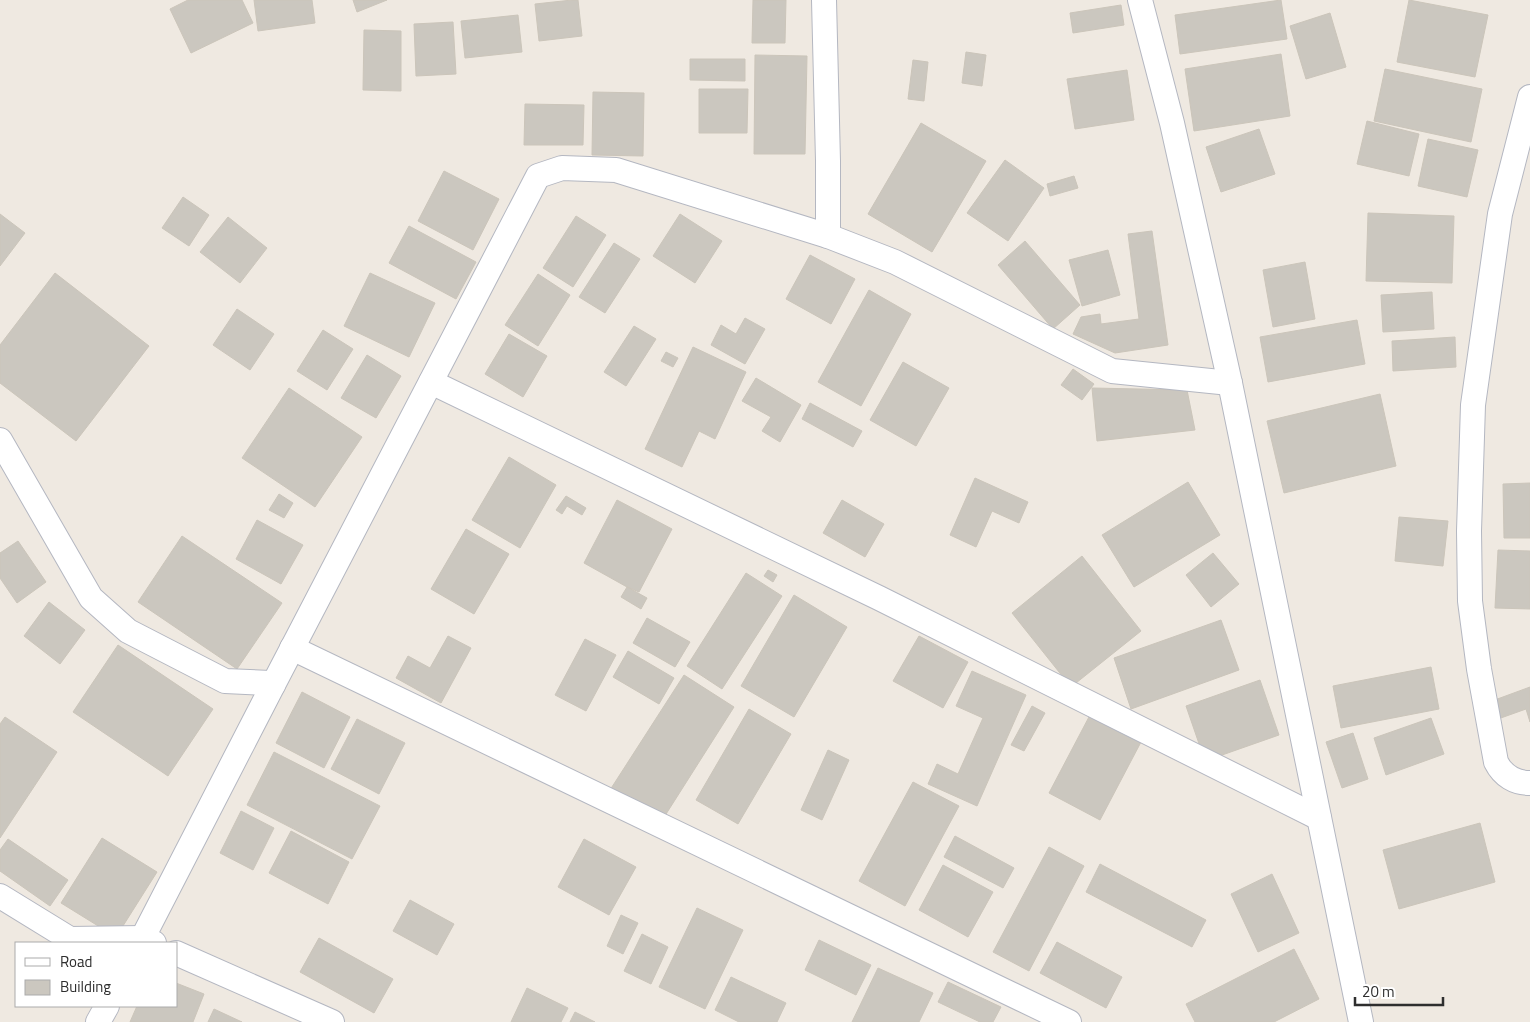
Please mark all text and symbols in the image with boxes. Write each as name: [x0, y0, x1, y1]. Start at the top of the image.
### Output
legend: [15, 942, 178, 1007]
text: Road: [60, 950, 92, 973]
scale bar: [1355, 974, 1442, 1006]
text: Building: [60, 975, 111, 998]
text: 20 m: [1362, 980, 1395, 1003]

